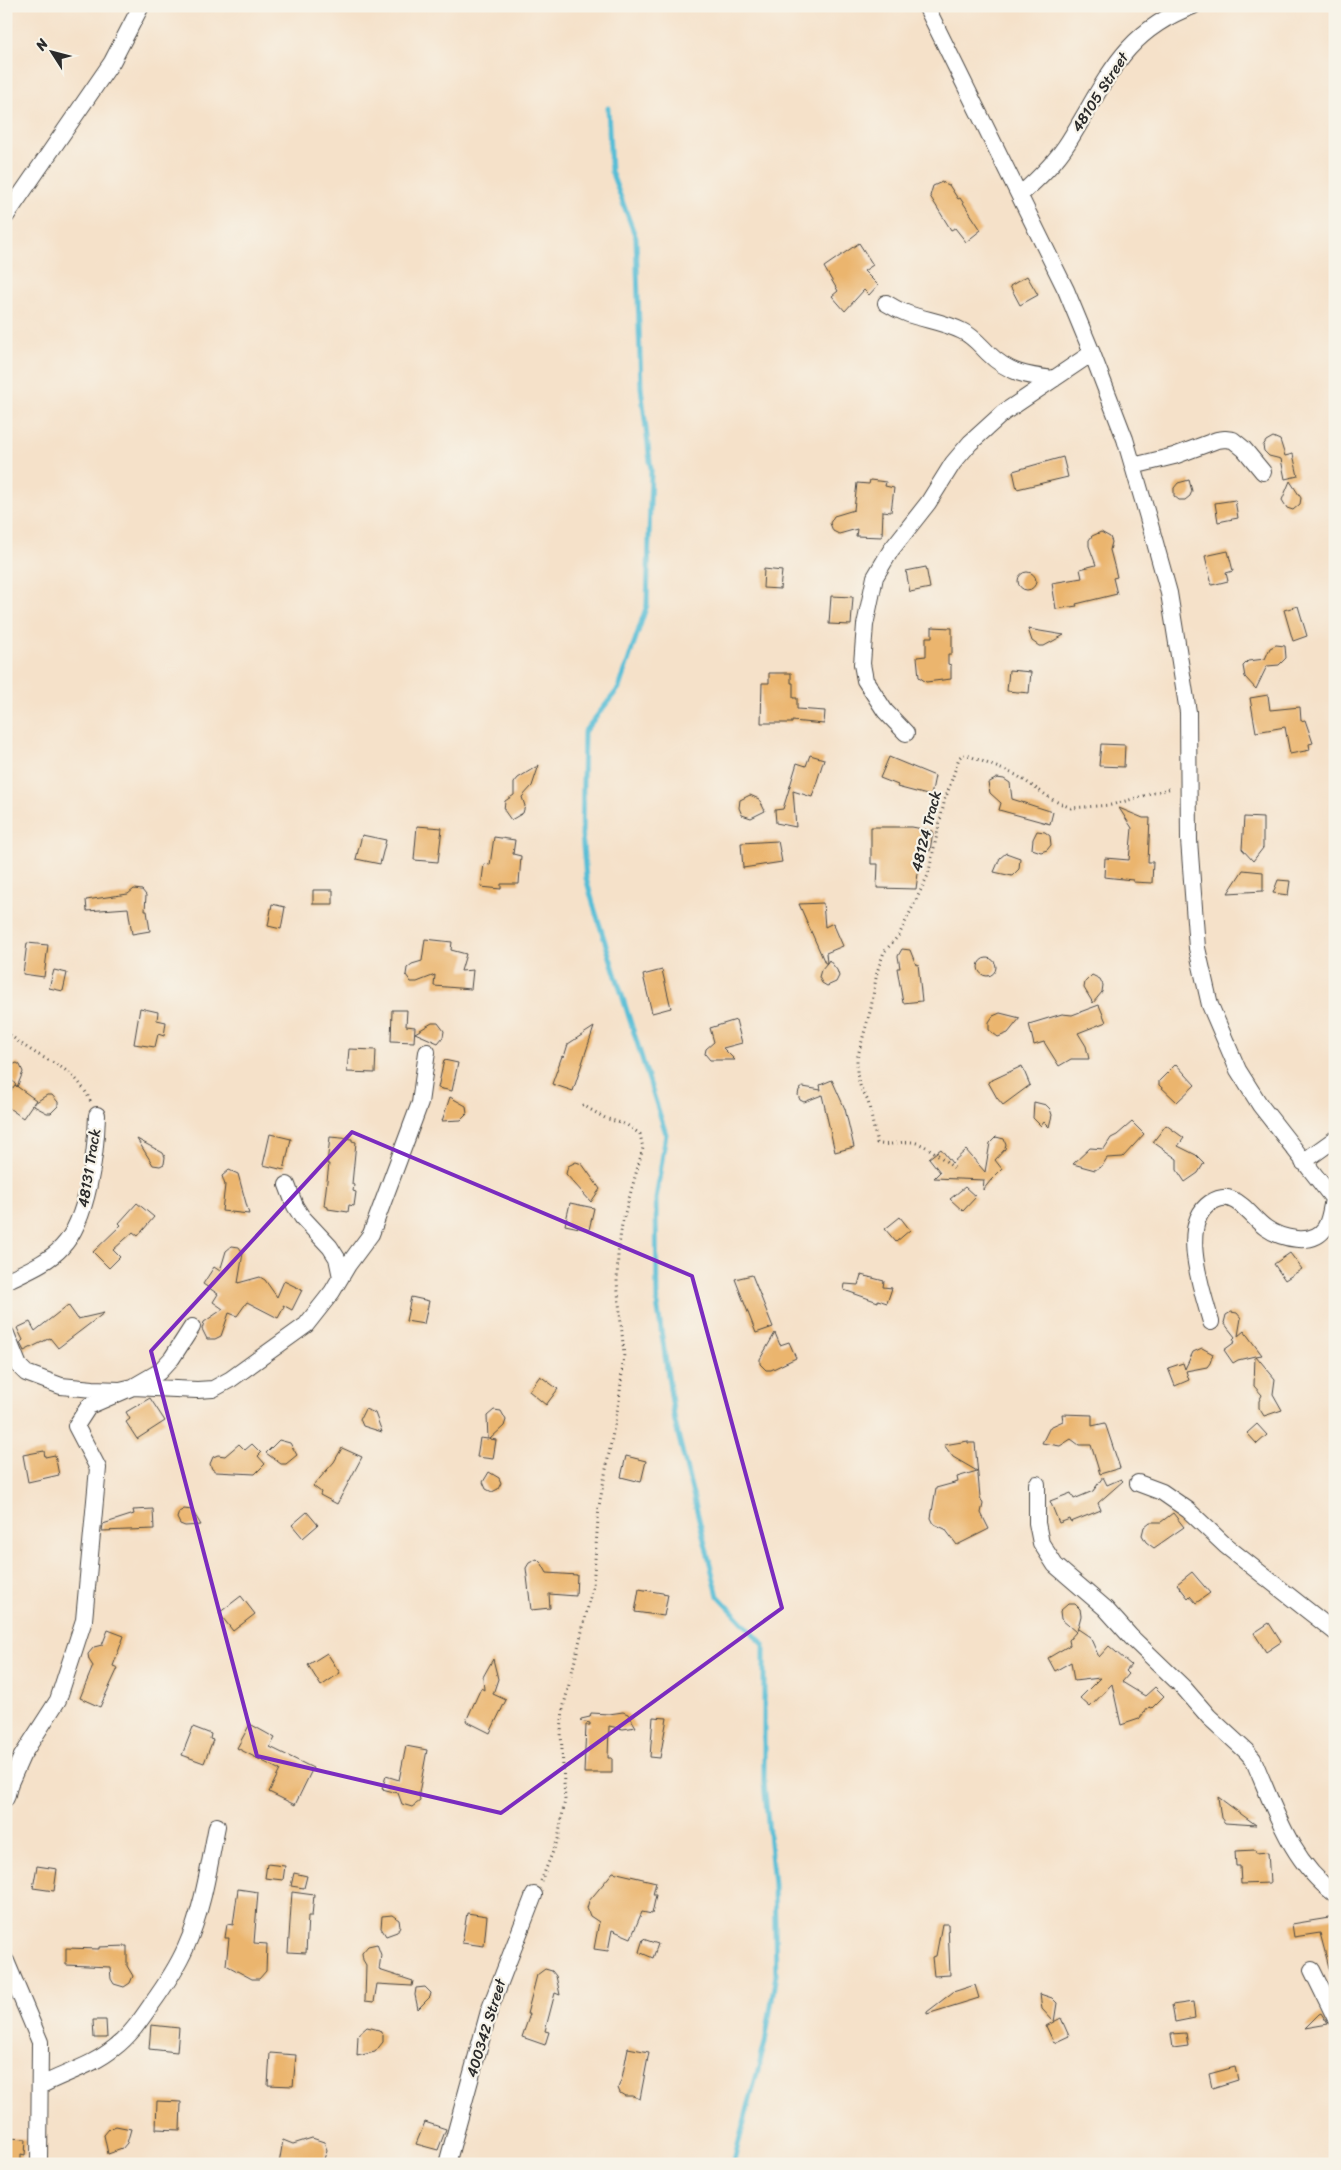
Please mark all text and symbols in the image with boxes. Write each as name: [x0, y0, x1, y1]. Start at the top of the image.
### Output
north arrow: [28, 28, 78, 78]
text: N: [28, 33, 55, 57]
street label: 48105 Street: [1064, 46, 1136, 137]
street label: 48124 Track: [903, 788, 949, 874]
street label: 48131 Track: [70, 1127, 108, 1209]
street label: 400342 Street: [459, 1974, 514, 2081]

